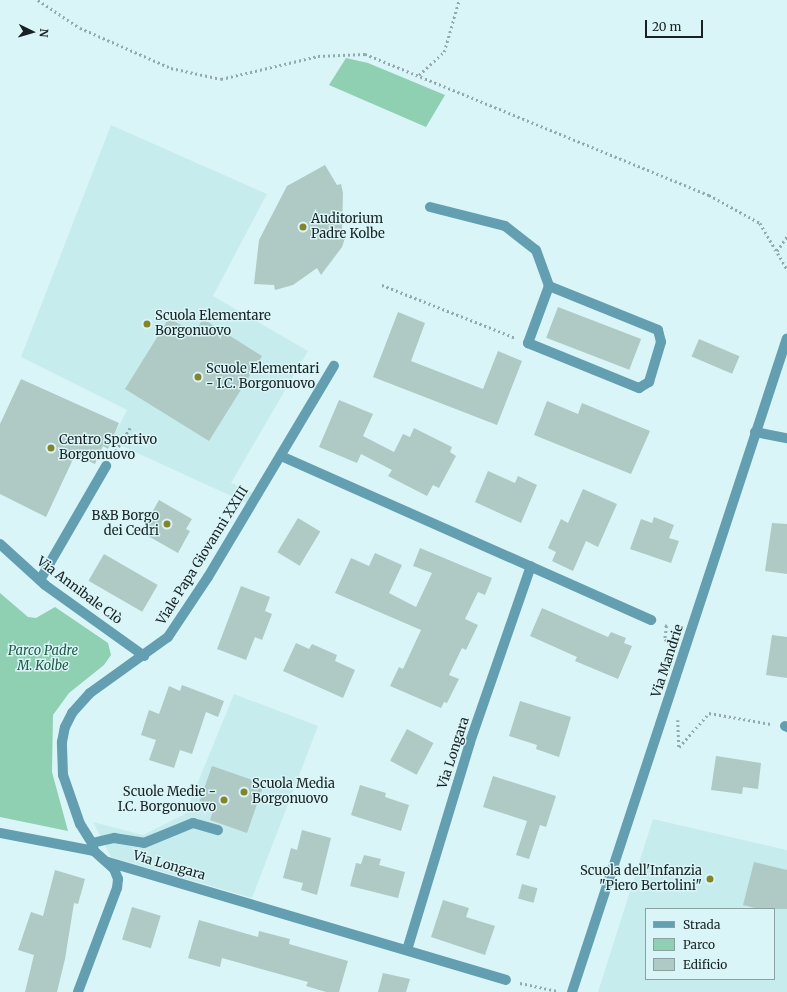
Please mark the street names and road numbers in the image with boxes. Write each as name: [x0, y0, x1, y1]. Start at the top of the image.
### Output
street label: Viale Papa Giovanni XXIII: [154, 484, 252, 628]
street label: Via Annibale Clò: [33, 554, 125, 628]
street label: Via Mandrie: [649, 622, 687, 700]
street label: Via Longara: [435, 715, 473, 791]
street label: Via Longara: [131, 848, 207, 884]

